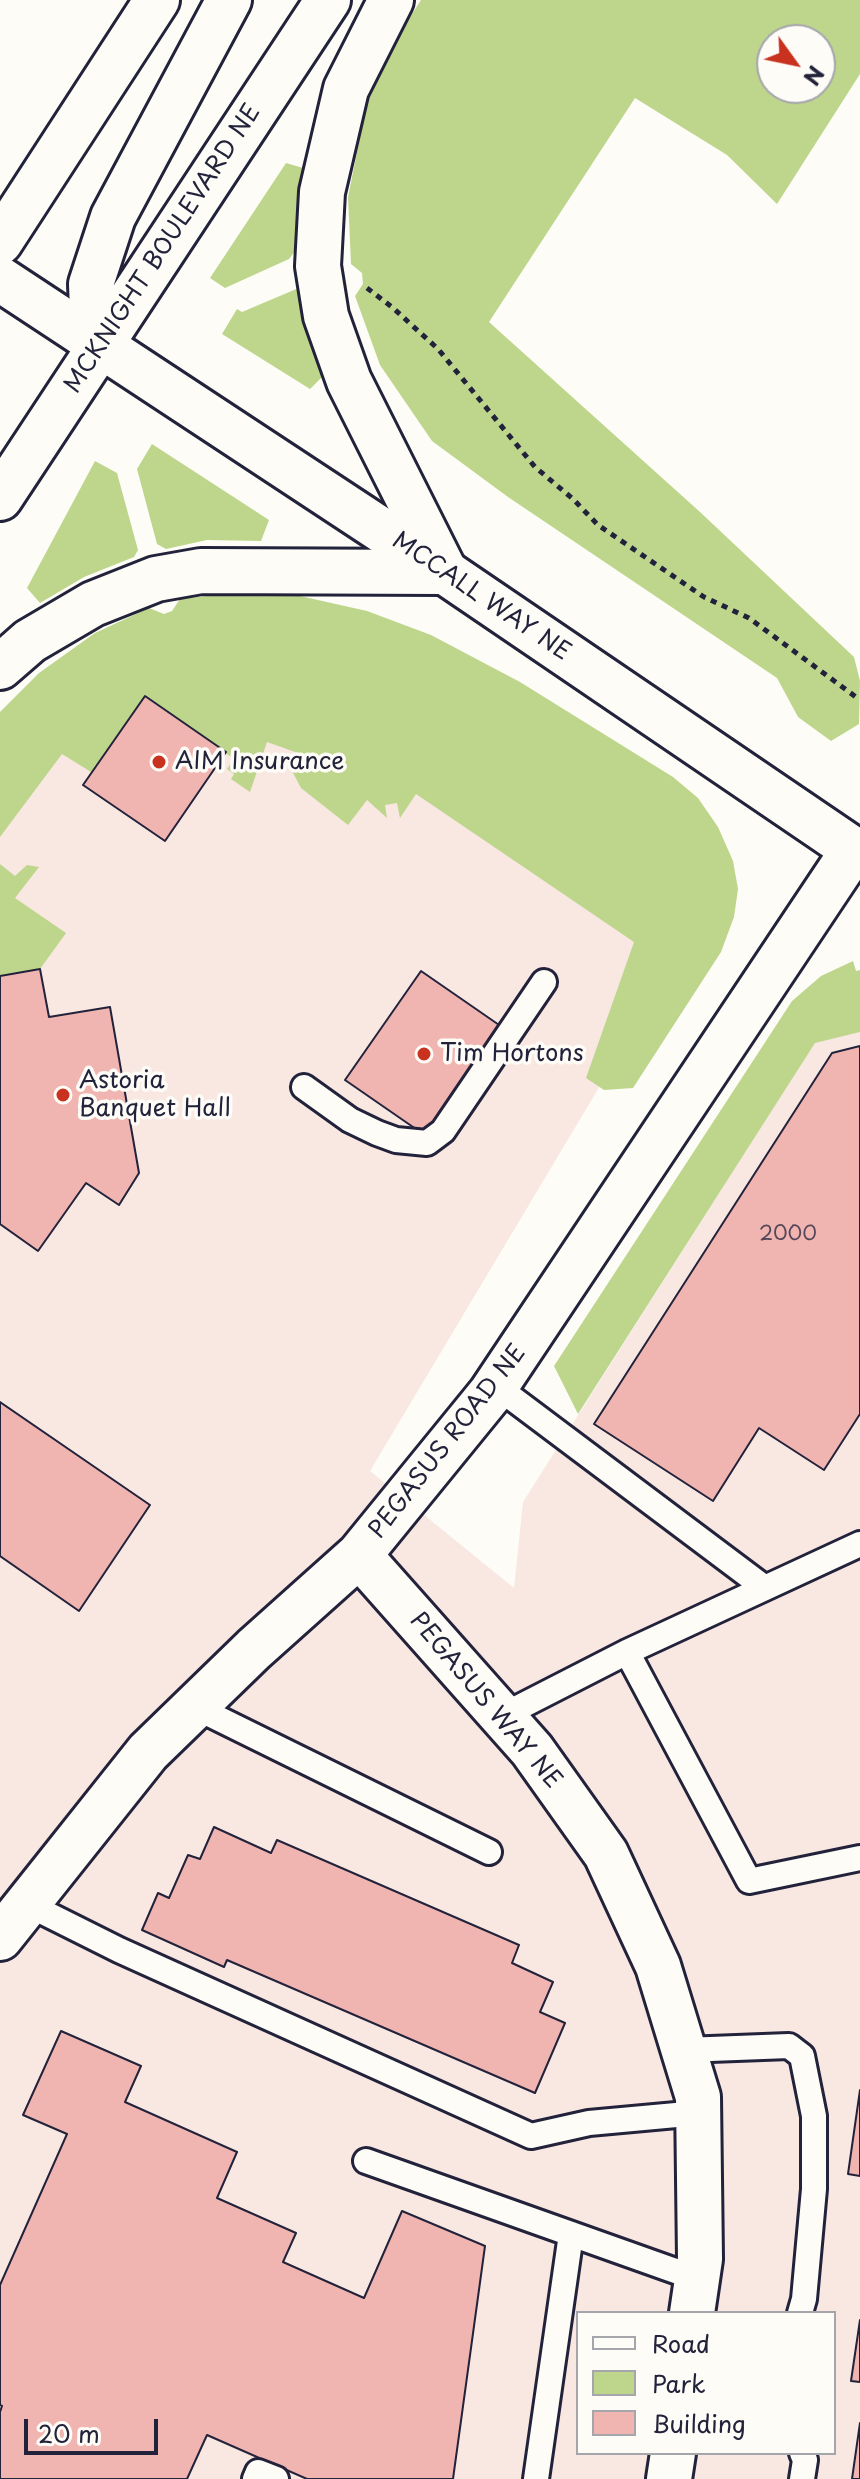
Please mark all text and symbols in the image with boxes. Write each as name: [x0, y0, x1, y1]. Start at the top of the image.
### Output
north arrow: [756, 24, 836, 104]
text: N: [796, 60, 833, 93]
street label: MCKNIGHT BOULEVARD NE: [59, 99, 267, 399]
street label: MCCALL WAY NE: [386, 527, 576, 667]
place label: AIM Insurance: [175, 748, 344, 776]
marker: AIM Insurance: [150, 753, 168, 771]
place label: Tim Hortons: [440, 1040, 584, 1068]
marker: Tim Hortons: [415, 1045, 433, 1063]
place label: Astoria Banquet Hall: [79, 1067, 231, 1123]
marker: Astoria Banquet Hall: [54, 1086, 72, 1104]
house number: 2000: [759, 1222, 817, 1246]
street label: PEGASUS ROAD NE: [363, 1339, 533, 1545]
street label: PEGASUS WAY NE: [403, 1607, 567, 1795]
legend: [576, 2311, 836, 2455]
text: Road: [652, 2325, 710, 2361]
text: Park: [652, 2365, 706, 2401]
scale bar: [28, 2403, 162, 2453]
text: Building: [652, 2405, 746, 2441]
text: 20 m: [38, 2415, 100, 2451]

